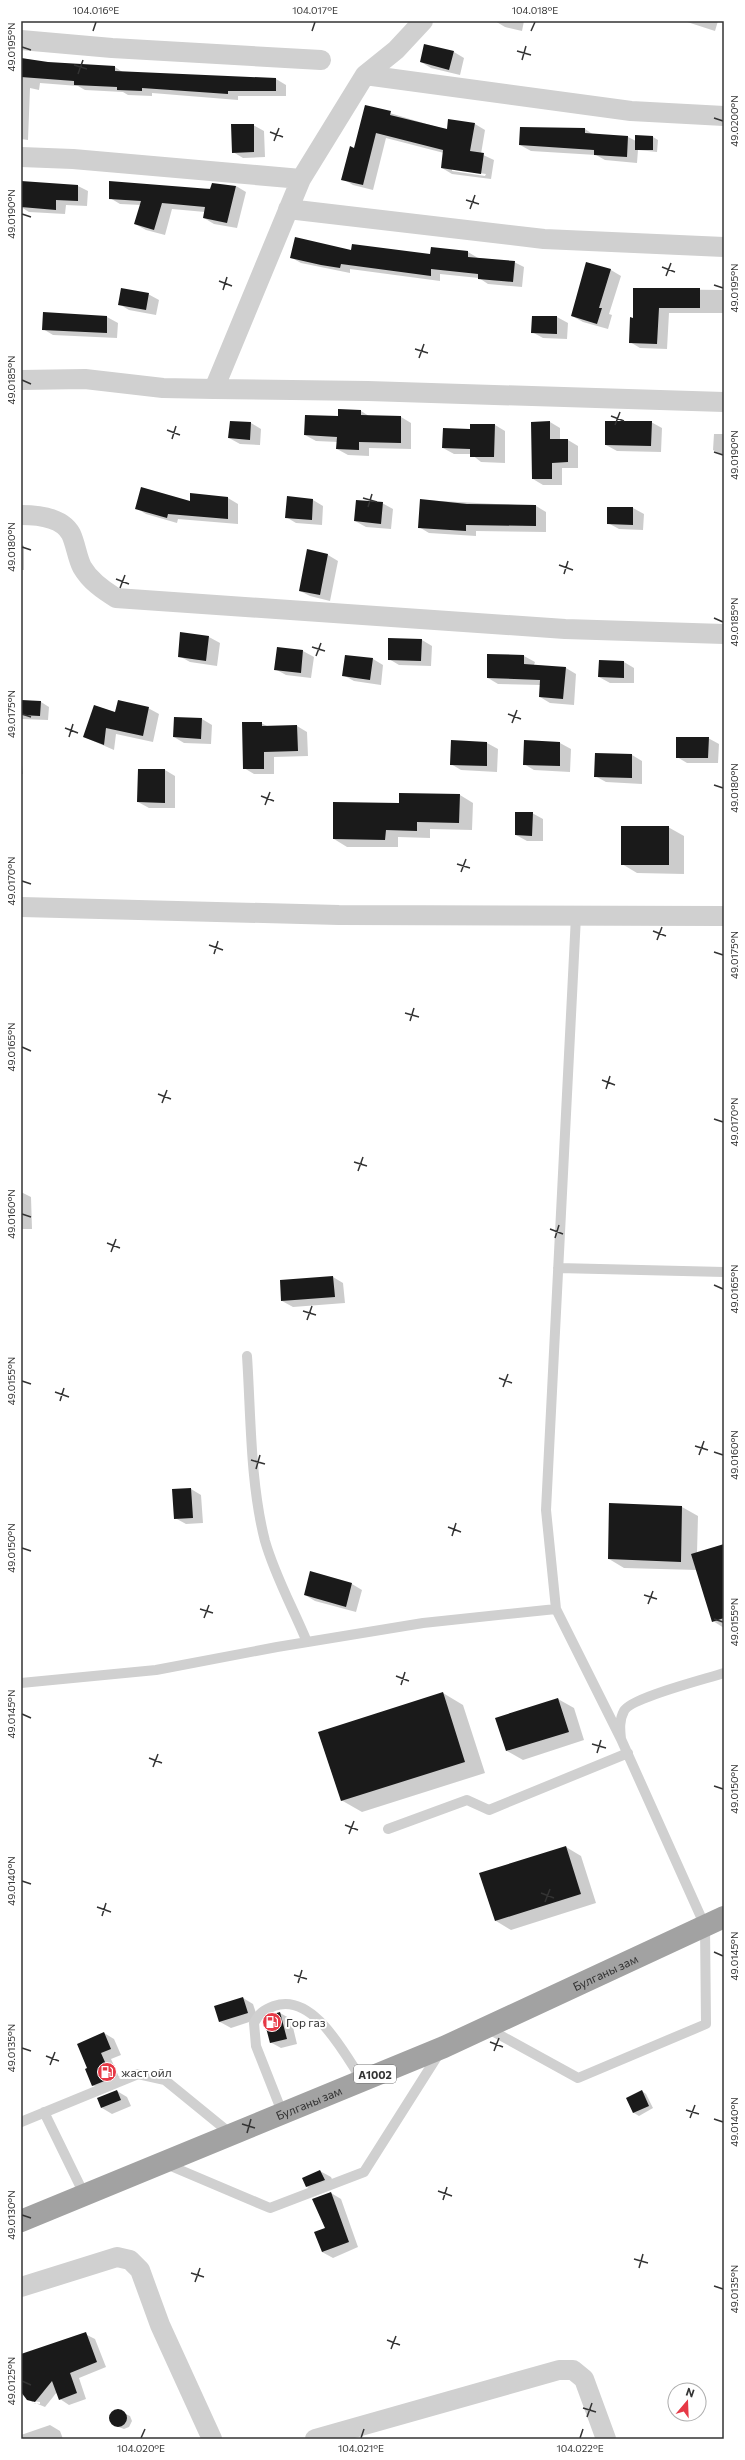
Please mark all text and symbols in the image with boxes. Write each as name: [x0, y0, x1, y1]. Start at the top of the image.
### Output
text: 104.016°E: [73, 4, 119, 16]
text: 104.017°E: [292, 4, 338, 16]
text: 104.018°E: [512, 4, 558, 16]
text: 49.0195°N: [5, 23, 17, 71]
text: 49.0200°N: [728, 95, 740, 147]
text: 49.0190°N: [5, 189, 17, 239]
text: 49.0195°N: [728, 264, 740, 312]
text: 49.0185°N: [5, 356, 17, 404]
text: 49.0190°N: [728, 430, 740, 480]
text: 49.0180°N: [5, 522, 17, 572]
text: 49.0185°N: [728, 598, 740, 646]
text: 49.0175°N: [5, 690, 17, 738]
text: 49.0180°N: [728, 763, 740, 813]
text: 49.0170°N: [5, 857, 17, 905]
text: 49.0175°N: [728, 931, 740, 979]
text: 49.0165°N: [5, 1023, 17, 1071]
text: 49.0170°N: [728, 1098, 740, 1146]
text: 49.0160°N: [5, 1189, 17, 1239]
text: 49.0165°N: [728, 1265, 740, 1313]
text: 49.0155°N: [5, 1357, 17, 1405]
text: 49.0160°N: [728, 1430, 740, 1480]
text: 49.0150°N: [5, 1523, 17, 1573]
text: 49.0155°N: [728, 1598, 740, 1646]
text: 49.0145°N: [5, 1690, 17, 1738]
text: 49.0150°N: [728, 1764, 740, 1814]
text: 49.0140°N: [5, 1856, 17, 1906]
text: 49.0145°N: [728, 1932, 740, 1980]
street label: Булганы зам: [570, 1951, 640, 1993]
fuel station icon: Гор газ: [261, 2011, 283, 2033]
place label: Гор газ: [286, 2015, 326, 2029]
text: 49.0135°N: [5, 2024, 17, 2072]
fuel station icon: жаст ойл: [96, 2061, 118, 2083]
place label: жаст ойл: [121, 2065, 172, 2079]
road number: A1002: [354, 2065, 396, 2083]
street label: Булганы зам: [274, 2083, 344, 2122]
text: 49.0140°N: [728, 2097, 740, 2147]
text: 49.0130°N: [5, 2190, 17, 2240]
text: 49.0135°N: [728, 2265, 740, 2313]
text: 49.0125°N: [5, 2357, 17, 2405]
north arrow: [667, 2382, 707, 2422]
text: N: [684, 2385, 696, 2400]
text: 104.020°E: [117, 2442, 165, 2454]
text: 104.021°E: [338, 2442, 384, 2454]
text: 104.022°E: [556, 2442, 604, 2454]

